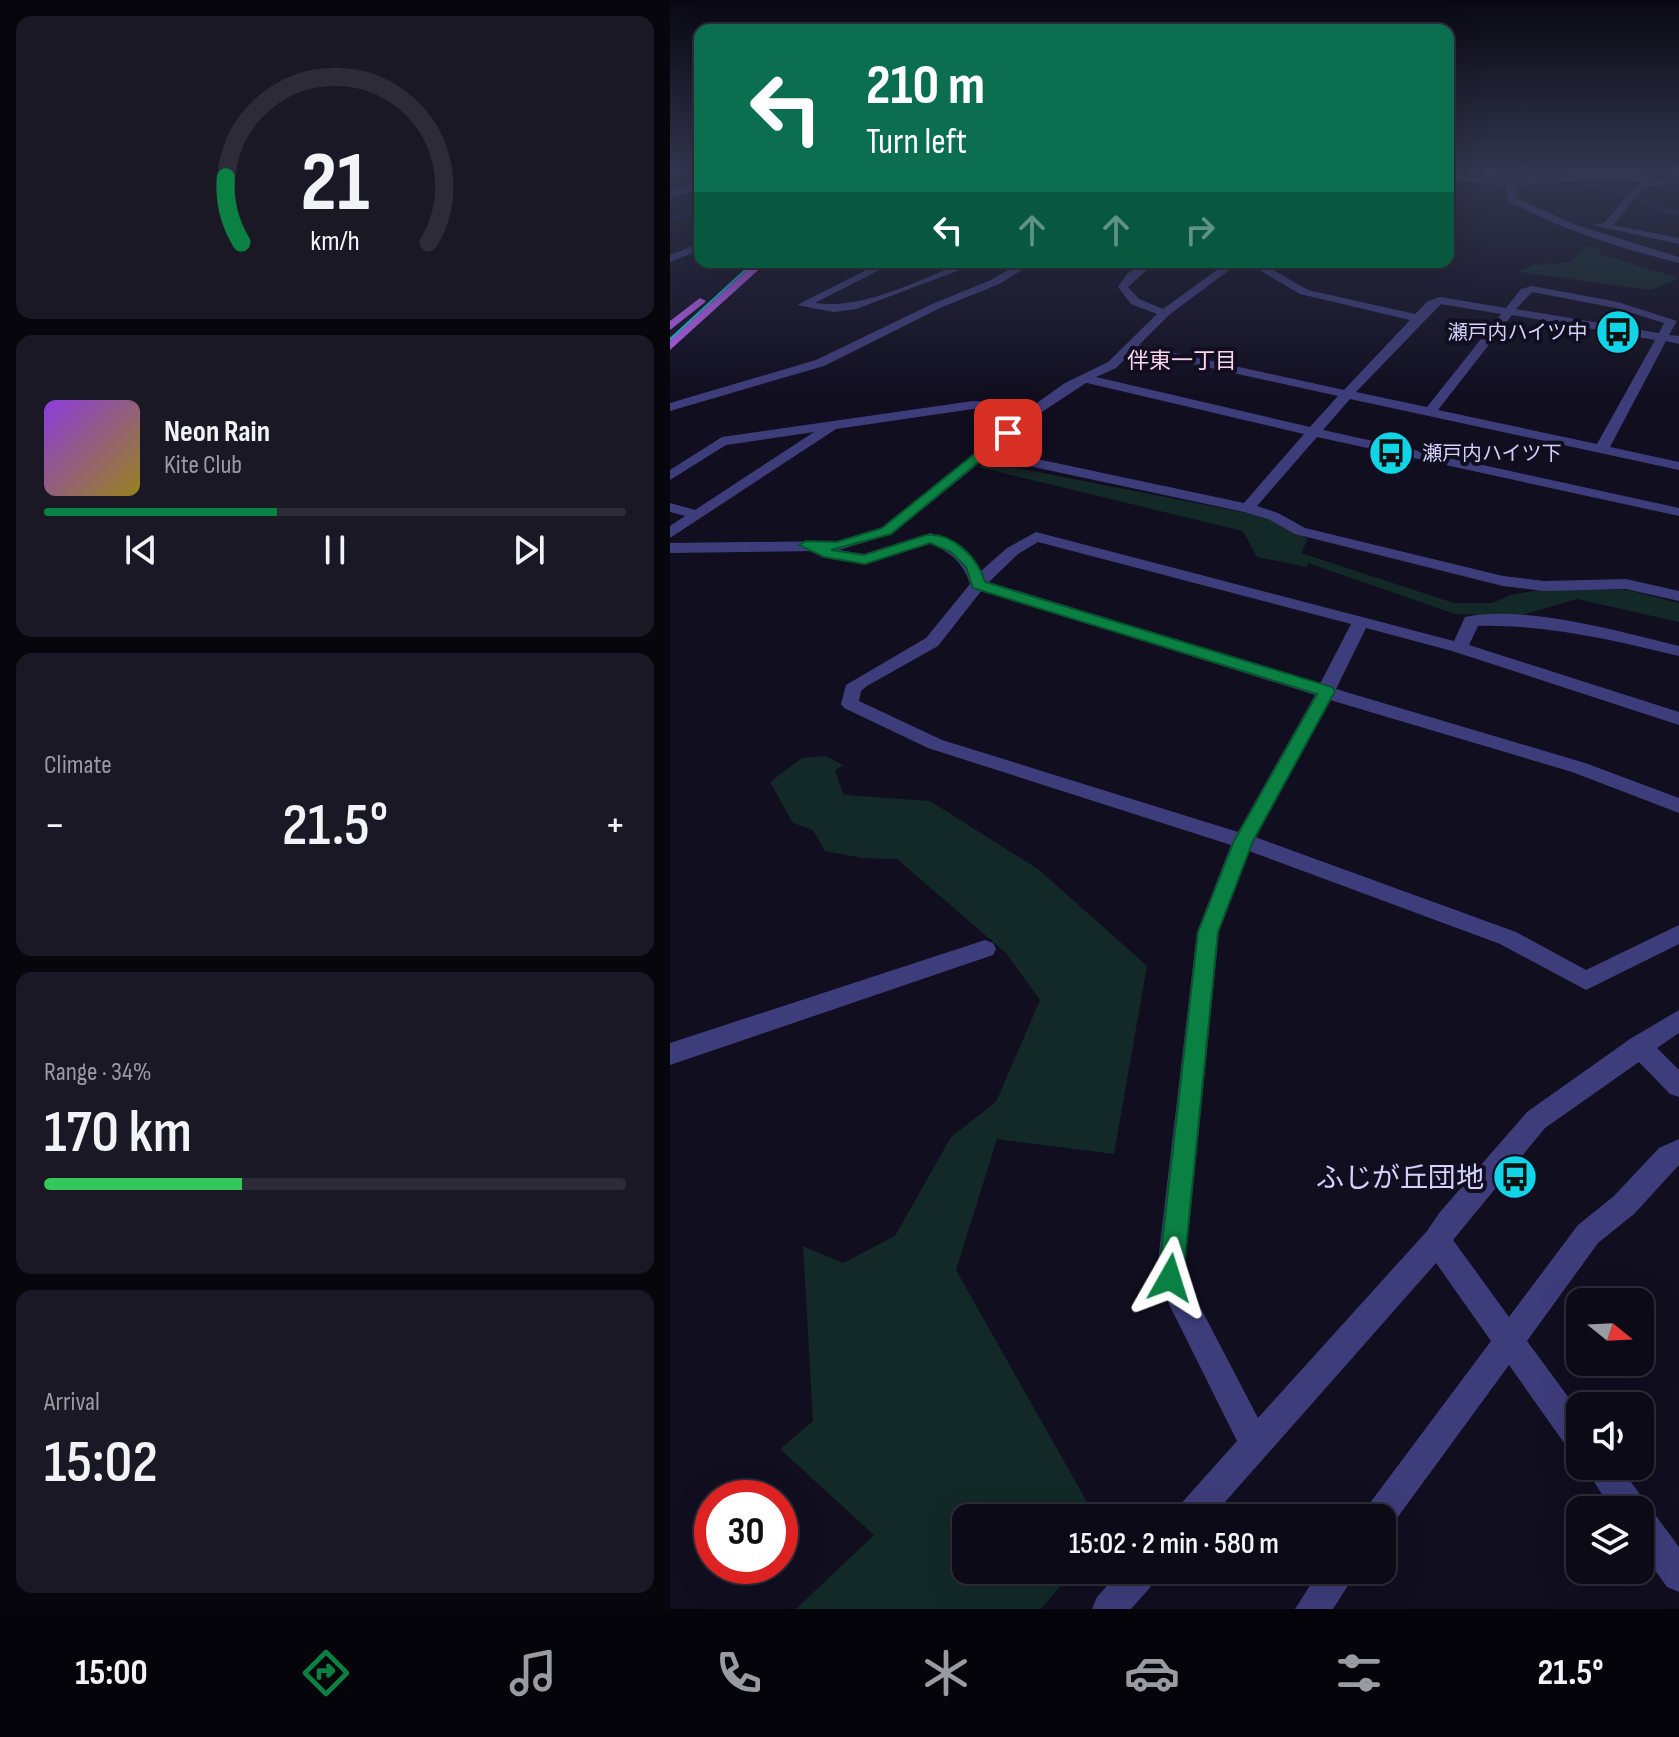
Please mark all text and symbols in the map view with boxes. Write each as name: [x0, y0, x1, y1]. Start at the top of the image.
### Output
text: 210 m: [866, 53, 985, 120]
icon: left: [734, 56, 838, 160]
text: Turn left: [866, 121, 967, 164]
text: 21: [300, 134, 370, 234]
icon: left: [926, 208, 970, 252]
icon: ahead: [1010, 208, 1054, 252]
icon: ahead: [1094, 208, 1138, 252]
icon: right: [1178, 208, 1222, 252]
text: km/h: [310, 224, 360, 259]
bus stop icon: 瀬戸内ハイツ中: [1594, 308, 1642, 356]
place label: 瀬戸内ハイツ中: [1447, 321, 1587, 345]
district label: 伴東一丁目: [1127, 348, 1237, 375]
pin: [974, 399, 1042, 467]
icon: arrive: [986, 411, 1030, 455]
text: Neon Rain: [164, 414, 270, 450]
bus stop icon: 瀬戸内ハイツ下: [1367, 429, 1415, 477]
place label: 瀬戸内ハイツ下: [1422, 442, 1562, 466]
text: Kite Club: [164, 450, 242, 481]
icon: previous: [119, 528, 163, 572]
icon: pause: [313, 528, 357, 572]
icon: next: [507, 528, 551, 572]
text: Climate: [44, 750, 112, 781]
text: 21.5°: [282, 790, 388, 862]
text: −: [44, 799, 66, 852]
text: +: [604, 799, 626, 852]
text: Range · 34%: [44, 1057, 152, 1088]
text: 170 km: [44, 1097, 192, 1169]
bus stop icon: ふじが丘団地: [1491, 1153, 1539, 1201]
place label: ふじが丘団地: [1316, 1162, 1484, 1195]
position arrow: [1128, 1236, 1212, 1320]
north arrow: [1566, 1288, 1654, 1376]
map controls: [1566, 1288, 1654, 1584]
text: Arrival: [44, 1387, 100, 1418]
button: sound: [1566, 1392, 1654, 1480]
text: 15:02: [44, 1427, 158, 1499]
speed limit sign: 30: [694, 1480, 798, 1584]
button: layers: [1566, 1496, 1654, 1584]
text: 15:02 · 2 min · 580 m: [1069, 1526, 1279, 1562]
icon: directions: [298, 1645, 354, 1701]
icon: music: [505, 1645, 561, 1701]
icon: phone: [711, 1645, 767, 1701]
icon: climate: [918, 1645, 974, 1701]
icon: car: [1124, 1645, 1180, 1701]
icon: filters: [1331, 1645, 1387, 1701]
text: 15:00: [75, 1652, 148, 1695]
text: 21.5°: [1538, 1652, 1604, 1695]

